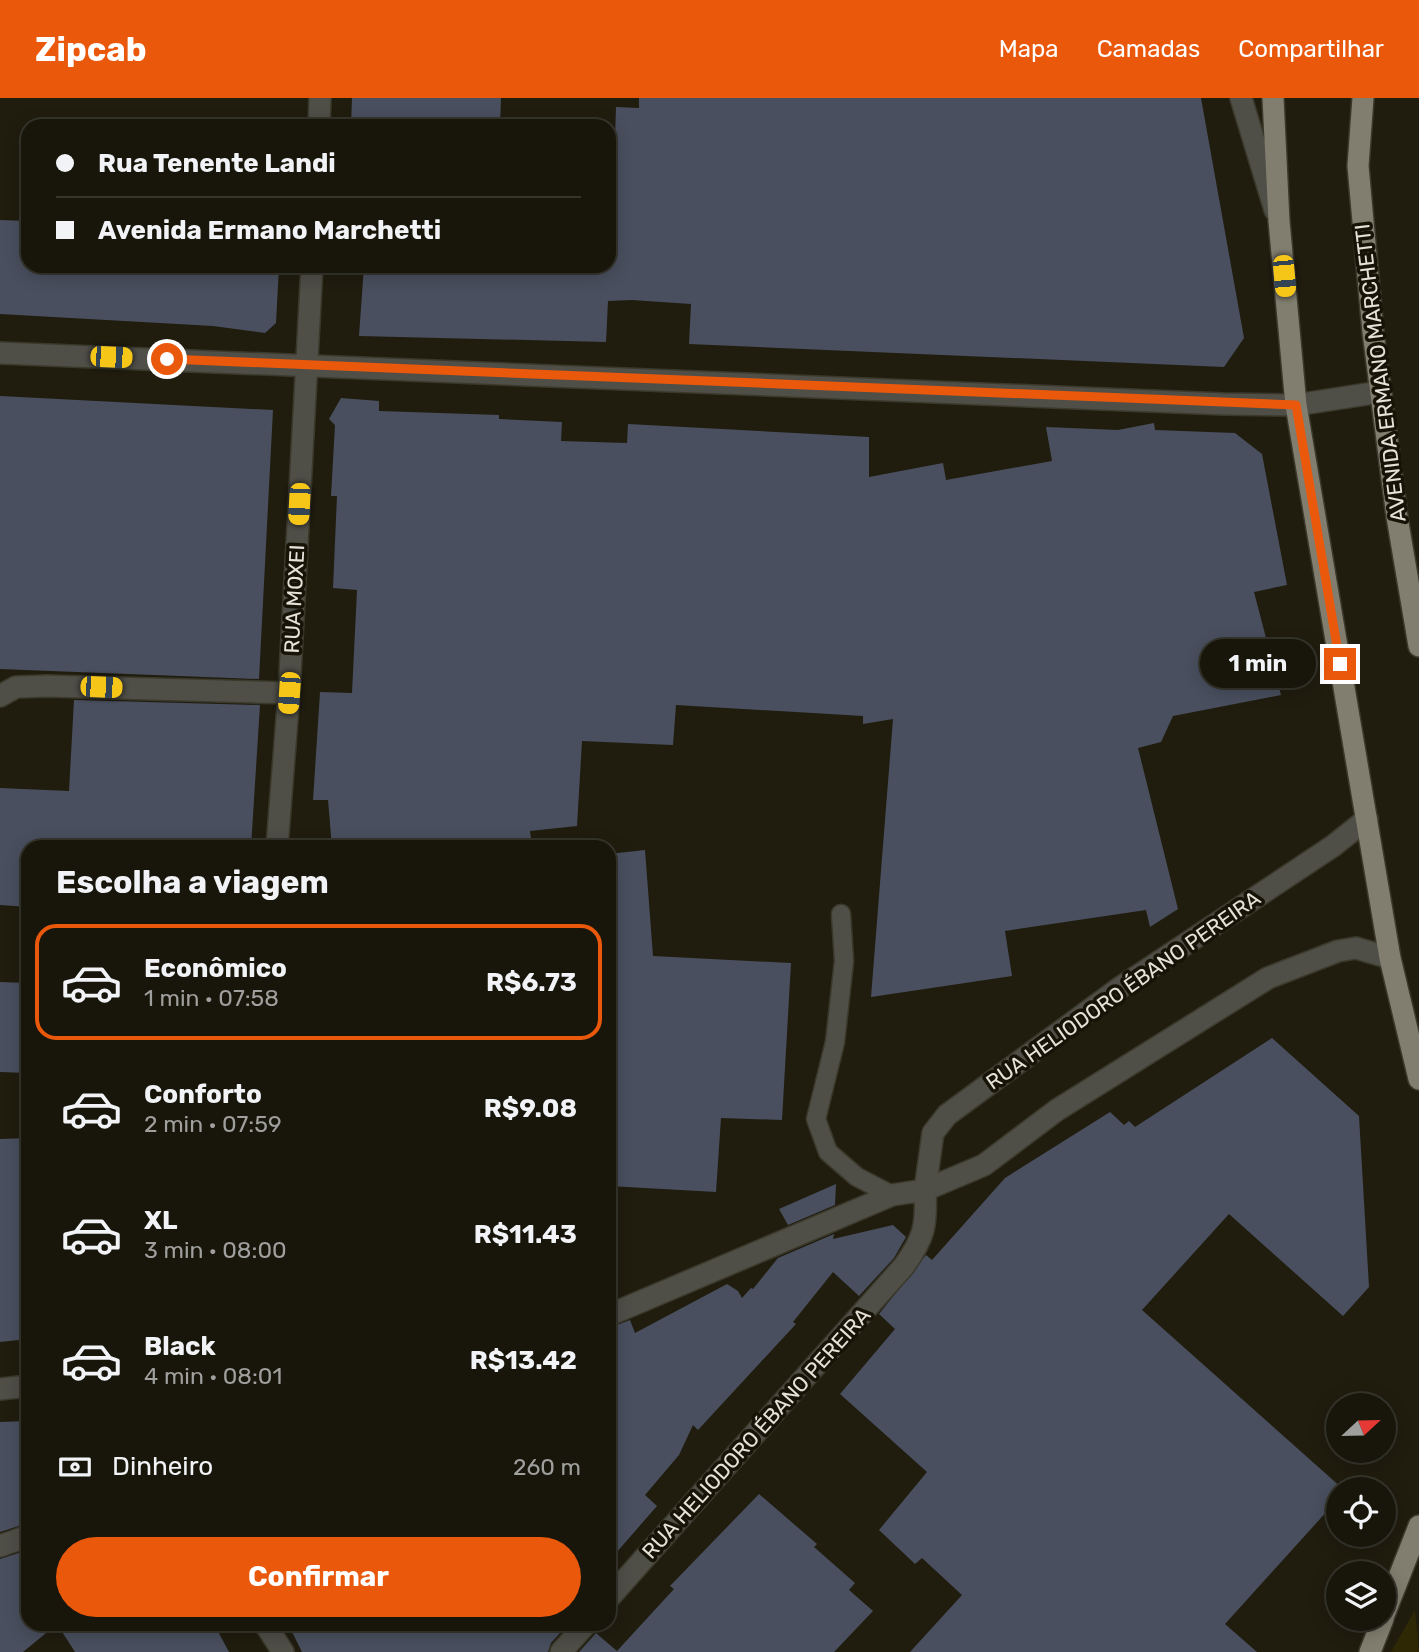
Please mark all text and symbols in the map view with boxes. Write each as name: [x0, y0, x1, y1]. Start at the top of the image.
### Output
text: Zipcab: [35, 30, 146, 69]
text: Mapa: [999, 35, 1059, 63]
text: Camadas: [1097, 35, 1200, 63]
text: Compartilhar: [1238, 35, 1384, 63]
text: Rua Tenente Landi: [98, 148, 336, 179]
text: Avenida Ermano Marchetti: [98, 215, 441, 246]
street label: AVENIDA ERMANO MARCHETTI: [1349, 223, 1411, 523]
car: [1272, 254, 1297, 298]
route start: [151, 343, 183, 375]
car: [90, 346, 133, 368]
car: [288, 482, 311, 526]
street label: RUA MOXEI: [279, 544, 309, 654]
callout: 1 min: [1200, 640, 1316, 688]
route end: [1324, 648, 1356, 680]
text: 1 min: [1229, 649, 1287, 677]
car: [278, 671, 301, 715]
car: [80, 676, 123, 698]
text: Escolha a viagem: [56, 863, 329, 901]
street label: RUA HELIODORO ÉBANO PEREIRA: [981, 885, 1265, 1095]
icon: car: [60, 951, 123, 1014]
text: Econômico: [144, 953, 287, 984]
text: R$6.73: [486, 967, 577, 998]
text: 1 min · 07:58: [144, 984, 279, 1012]
icon: car: [60, 1077, 123, 1140]
text: Conforto: [144, 1079, 262, 1110]
text: R$9.08: [484, 1093, 577, 1124]
text: 2 min · 07:59: [144, 1110, 282, 1138]
icon: car: [60, 1203, 123, 1266]
text: XL: [144, 1205, 177, 1236]
text: R$11.43: [474, 1219, 577, 1250]
text: 3 min · 08:00: [144, 1236, 287, 1264]
street label: RUA HELIODORO ÉBANO PEREIRA: [637, 1302, 875, 1564]
icon: car: [60, 1329, 123, 1392]
text: Black: [144, 1331, 216, 1362]
text: R$13.42: [470, 1345, 577, 1376]
text: 4 min · 08:01: [144, 1362, 282, 1390]
north arrow: [1326, 1393, 1396, 1463]
map controls: [1326, 1393, 1396, 1631]
icon: cash: [56, 1448, 94, 1486]
text: Dinheiro: [112, 1451, 213, 1482]
text: 260 m: [513, 1453, 581, 1481]
button: locate: [1326, 1477, 1396, 1547]
button: Confirmar: [56, 1537, 581, 1617]
button: layers: [1326, 1561, 1396, 1631]

